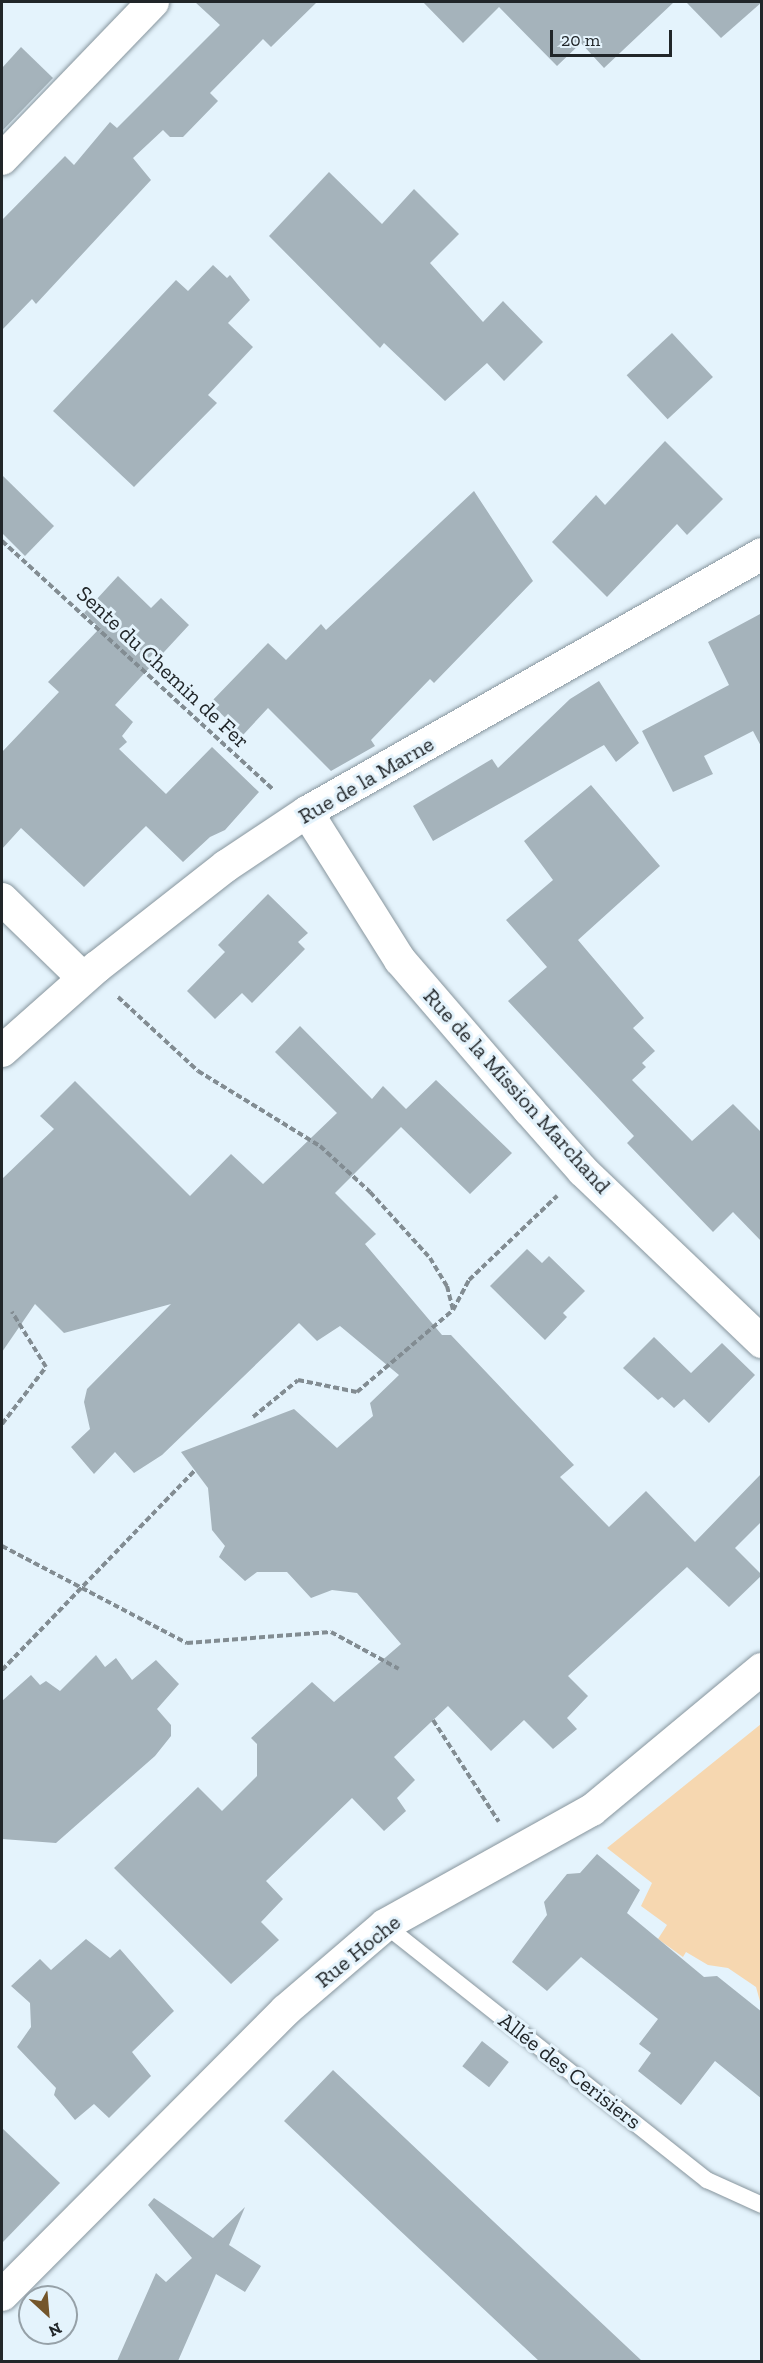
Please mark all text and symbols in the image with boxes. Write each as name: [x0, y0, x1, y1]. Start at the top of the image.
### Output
scale bar: [553, 18, 674, 56]
text: 20 m: [561, 29, 600, 51]
street label: Sente du Chemin de Fer: [71, 580, 255, 754]
street label: Rue de la Marne: [294, 731, 438, 829]
street label: Rue de la Mission Marchand: [418, 983, 616, 1199]
street label: Rue Hoche: [310, 1909, 406, 1993]
street label: Allée des Cerisiers: [493, 2007, 647, 2135]
north arrow: [18, 2285, 78, 2345]
text: N: [46, 2319, 65, 2341]

